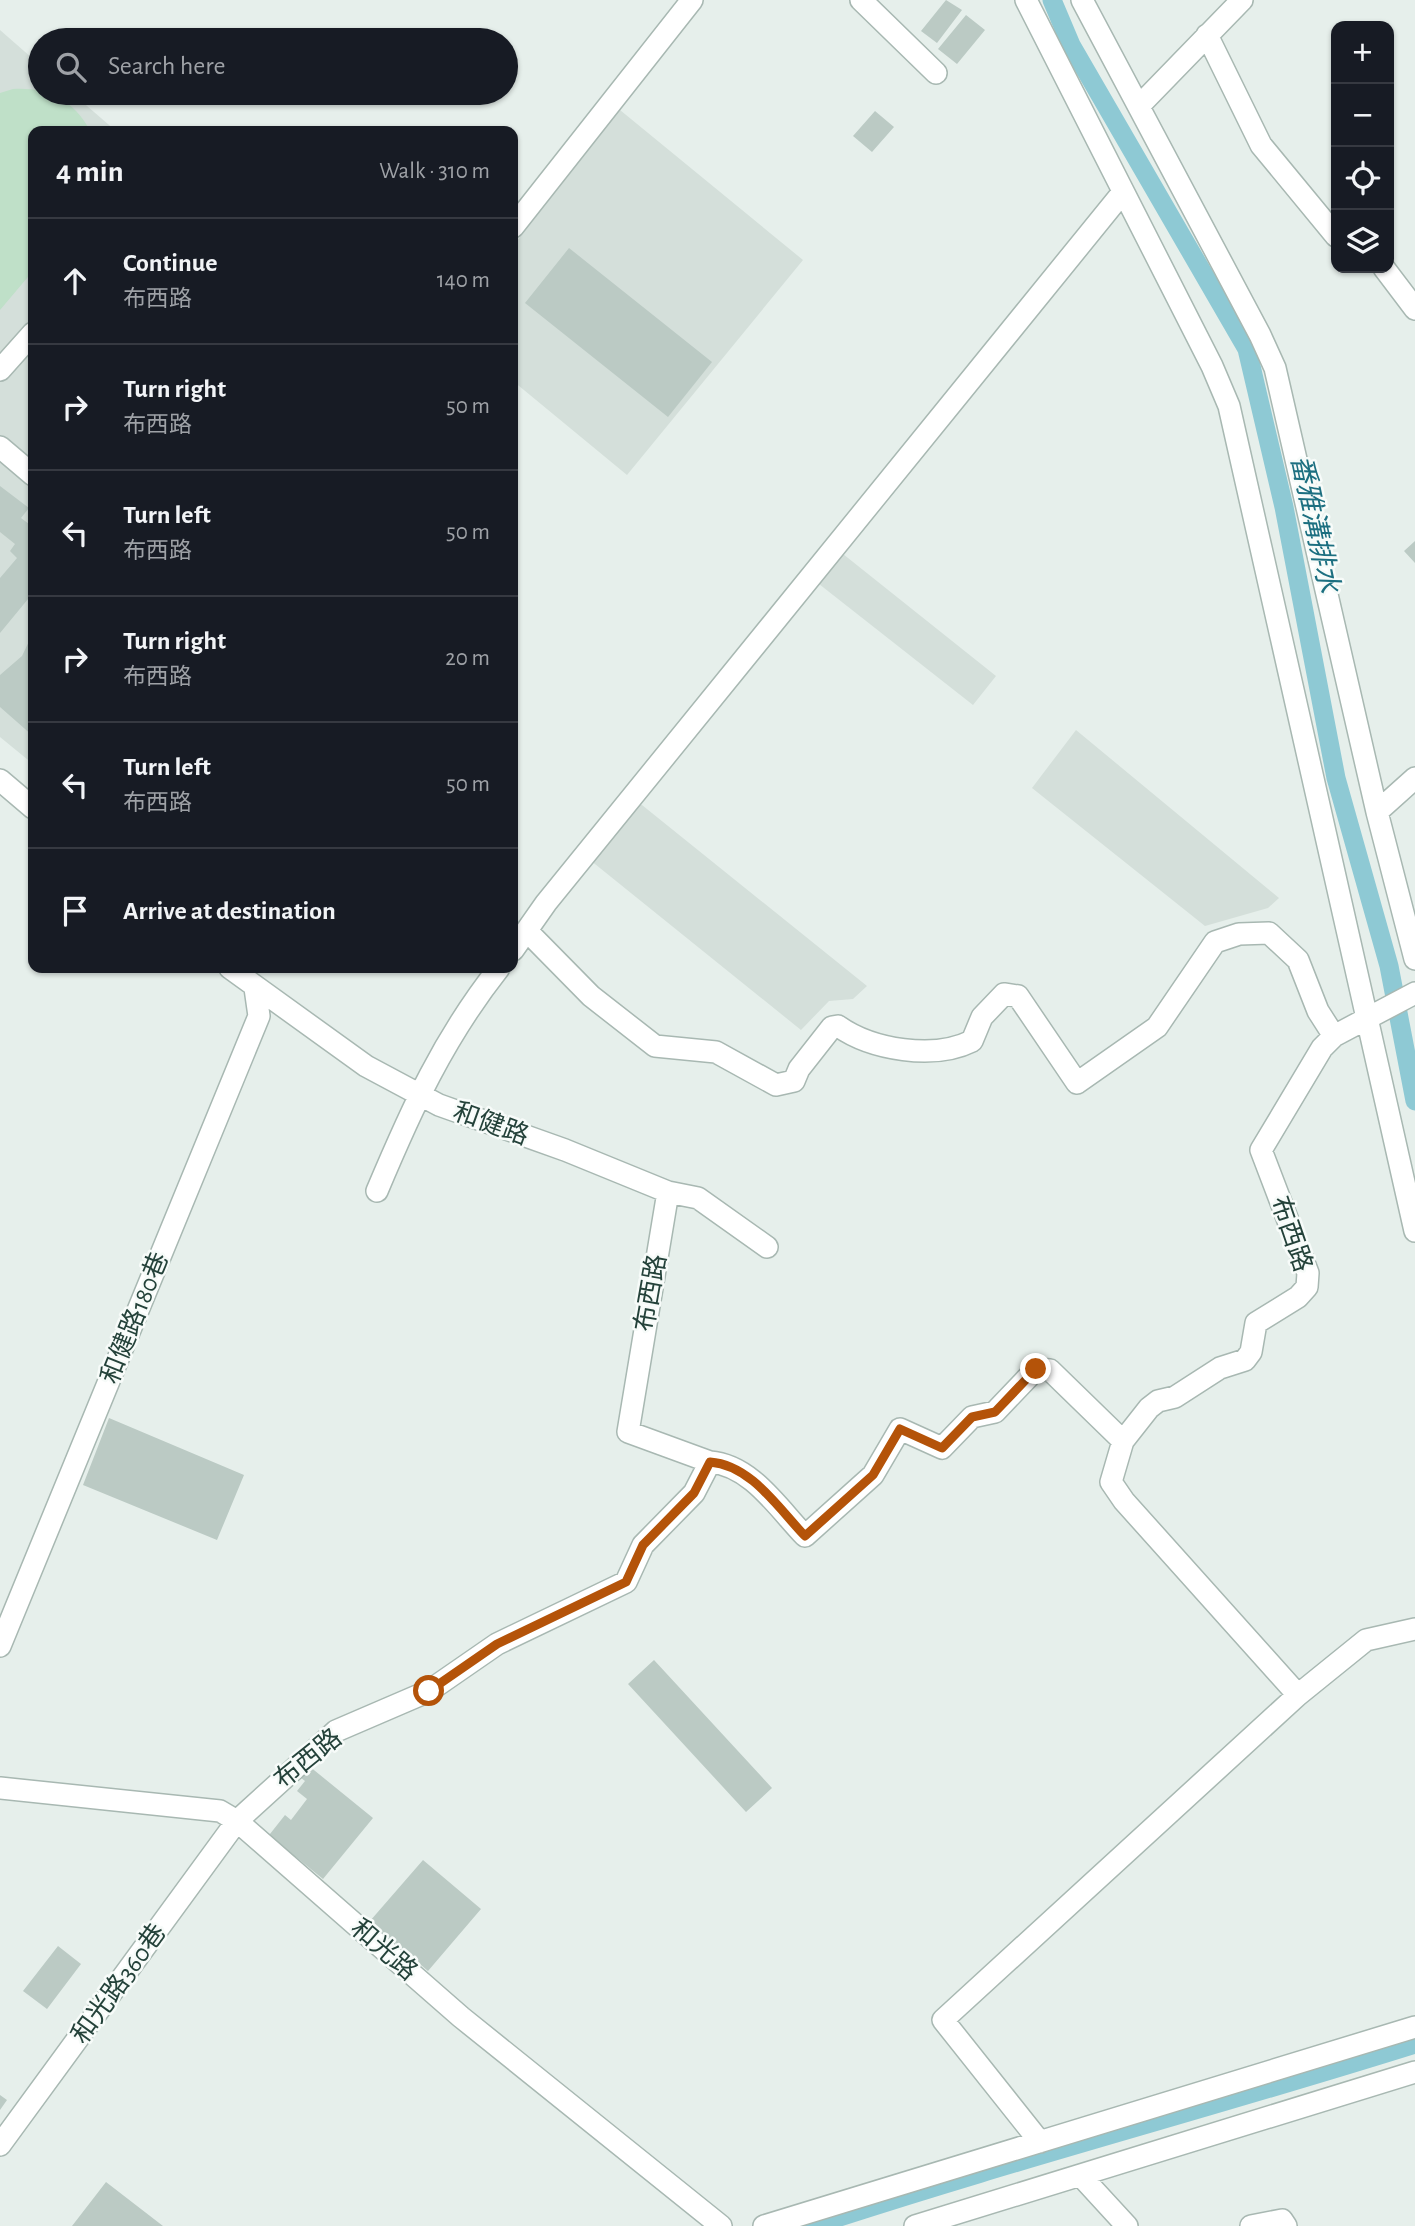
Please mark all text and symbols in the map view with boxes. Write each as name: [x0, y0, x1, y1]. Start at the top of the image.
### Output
map controls: [1331, 21, 1394, 273]
button: +: [1331, 21, 1394, 84]
search box: [28, 28, 518, 105]
icon: search: [52, 48, 90, 86]
text: Search here: [108, 53, 226, 79]
button: −: [1331, 84, 1394, 147]
button: locate: [1331, 147, 1394, 210]
text: 4 min: [56, 157, 124, 187]
text: Walk · 310 m: [379, 160, 490, 183]
button: layers: [1331, 210, 1394, 273]
text: Continue: [123, 250, 218, 276]
icon: ahead: [56, 262, 94, 300]
text: 140 m: [437, 269, 490, 292]
text: 布西路: [123, 288, 192, 311]
text: Turn right: [123, 376, 226, 402]
icon: right: [56, 388, 94, 426]
text: 50 m: [446, 395, 490, 418]
text: 布西路: [123, 414, 192, 437]
water label: 番雅溝排水: [1286, 452, 1345, 597]
text: Turn left: [123, 502, 211, 528]
icon: left: [56, 514, 94, 552]
text: 50 m: [446, 521, 490, 544]
text: 布西路: [123, 540, 192, 563]
text: Turn right: [123, 628, 226, 654]
icon: right: [56, 640, 94, 678]
text: 20 m: [445, 647, 490, 670]
text: 布西路: [123, 666, 192, 689]
text: Turn left: [123, 754, 211, 780]
icon: left: [56, 766, 94, 804]
text: 50 m: [446, 773, 490, 796]
text: 布西路: [123, 792, 192, 815]
icon: arrive: [56, 892, 94, 930]
text: Arrive at destination: [123, 898, 336, 924]
street label: 和健路: [450, 1098, 532, 1150]
street label: 布西路: [1266, 1193, 1317, 1275]
street label: 和健路180巷: [96, 1248, 173, 1387]
street label: 布西路: [630, 1252, 671, 1334]
route end: [1020, 1353, 1051, 1384]
route start: [413, 1675, 444, 1706]
street label: 布西路: [269, 1724, 346, 1794]
street label: 和光路: [346, 1914, 423, 1985]
street label: 和光路360巷: [66, 1919, 171, 2049]

